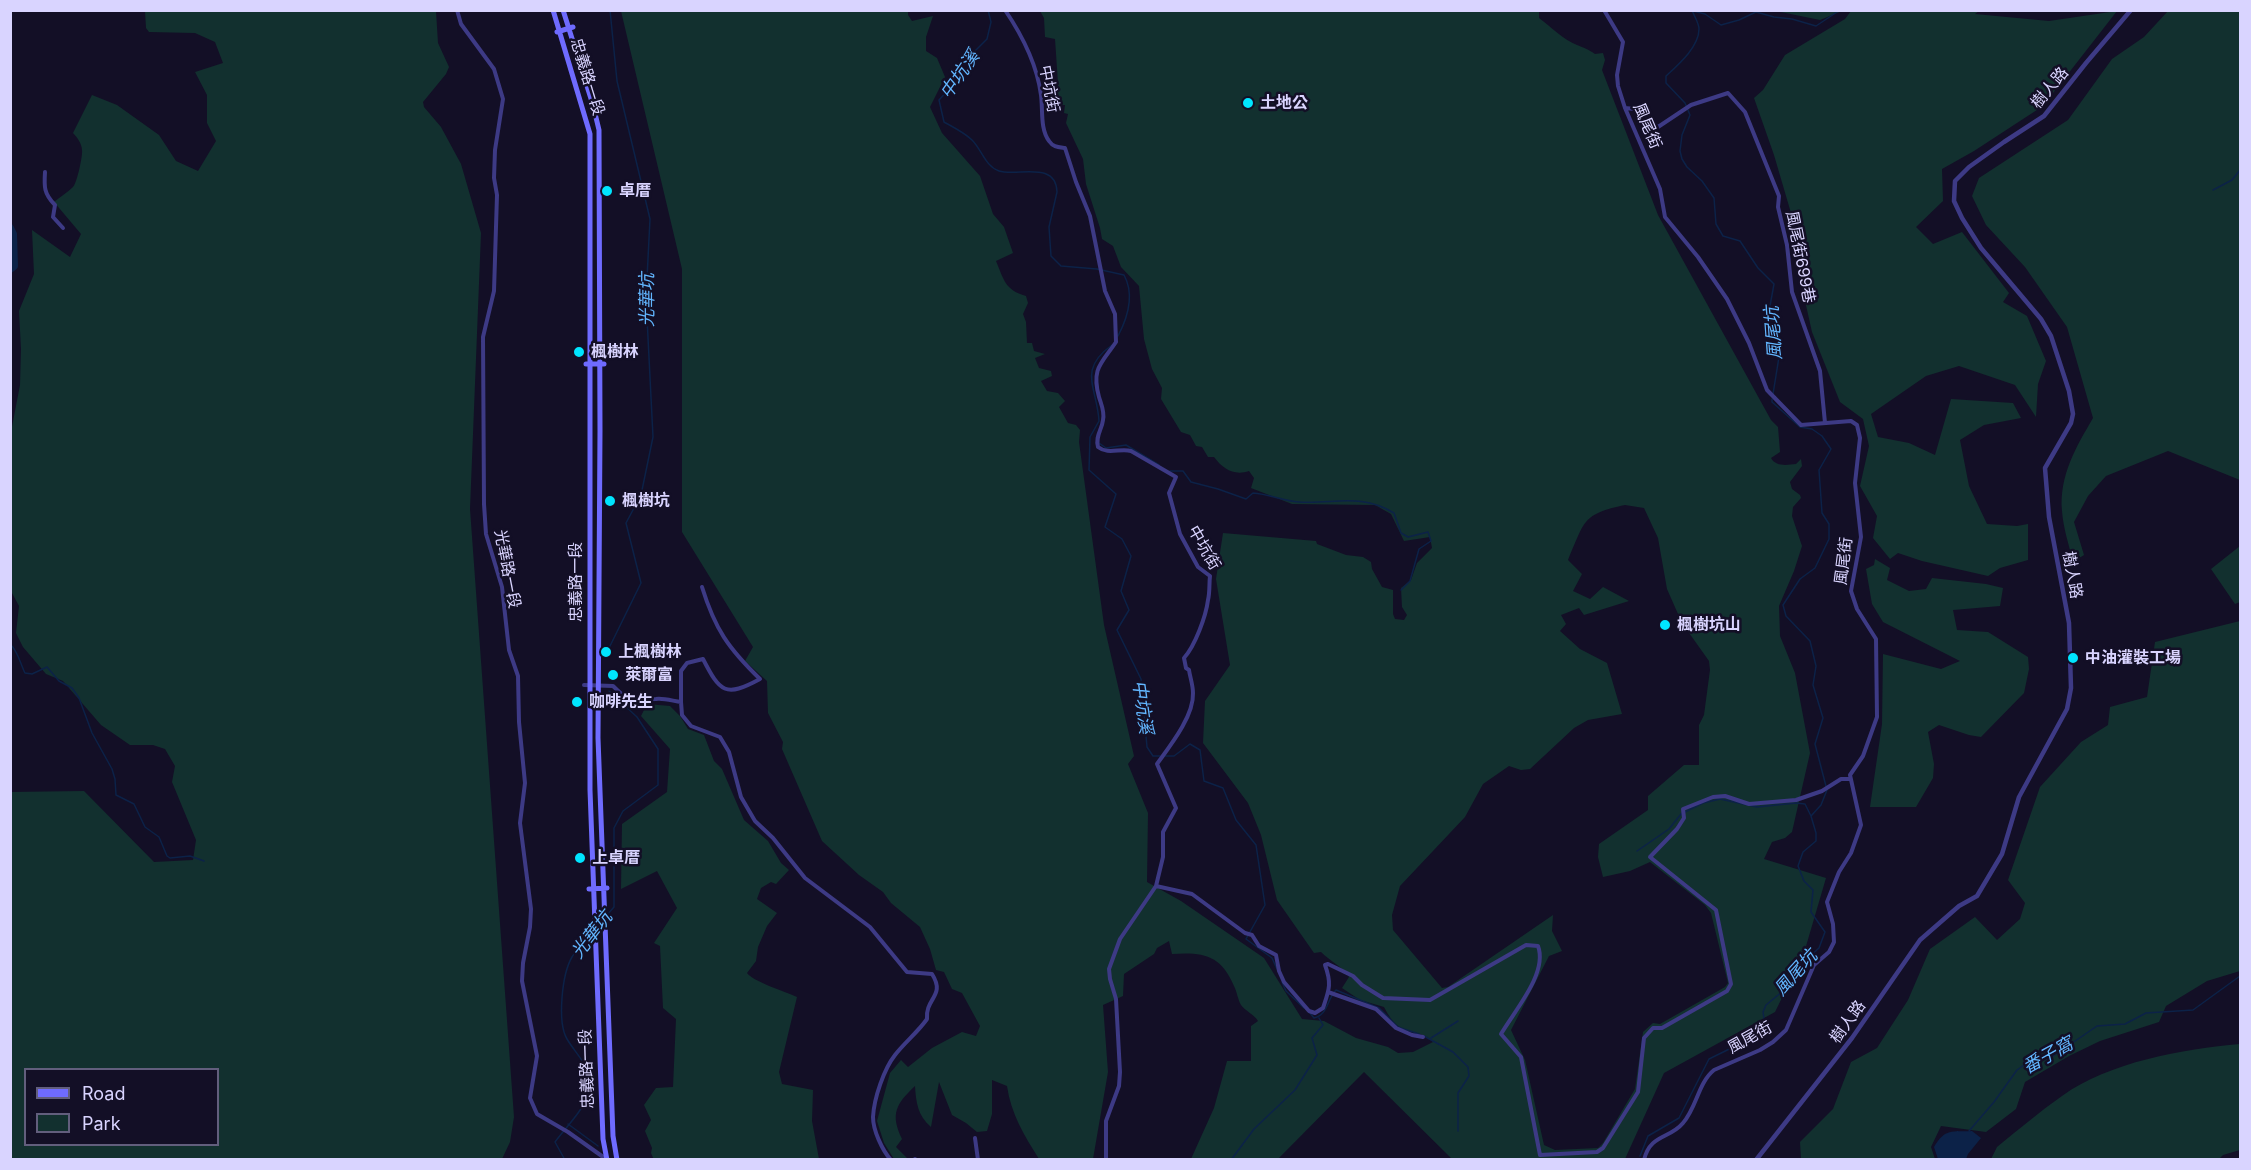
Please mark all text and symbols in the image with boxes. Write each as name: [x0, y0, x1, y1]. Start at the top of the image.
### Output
street label: 忠義路一段: [566, 36, 608, 118]
water label: 中坑溪: [936, 47, 984, 103]
street label: 樹人路: [2027, 63, 2073, 113]
street label: 中坑街: [1035, 64, 1063, 114]
place label: 土地公: [1260, 93, 1308, 113]
marker: 土地公: [1241, 96, 1255, 110]
street label: 風尾街: [1629, 100, 1665, 152]
place label: 卓厝: [619, 181, 651, 201]
marker: 卓厝: [600, 184, 614, 198]
street label: 風尾街699巷: [1782, 209, 1818, 305]
water label: 光華坑: [637, 273, 659, 327]
water label: 風尾坑: [1761, 305, 1787, 361]
place label: 楓樹林: [591, 342, 639, 362]
marker: 楓樹林: [572, 345, 586, 359]
place label: 楓樹坑: [622, 491, 670, 511]
marker: 楓樹坑: [603, 494, 617, 508]
street label: 中坑街: [1184, 522, 1224, 574]
street label: 光華路一段: [490, 528, 524, 610]
street label: 風尾街: [1832, 536, 1856, 586]
street label: 忠義路一段: [566, 542, 586, 622]
street label: 樹人路: [2058, 550, 2086, 600]
place label: 楓樹坑山: [1677, 615, 1741, 635]
marker: 楓樹坑山: [1658, 618, 1672, 632]
place label: 上楓樹林: [618, 642, 682, 662]
marker: 上楓樹林: [599, 645, 613, 659]
place label: 中油灌裝工場: [2085, 648, 2181, 668]
marker: 中油灌裝工場: [2066, 651, 2080, 665]
place label: 萊爾富: [625, 665, 673, 685]
marker: 萊爾富: [606, 668, 620, 682]
water label: 中坑溪: [1128, 679, 1156, 735]
place label: 咖啡先生: [589, 692, 653, 712]
marker: 咖啡先生: [570, 695, 584, 709]
place label: 上卓厝: [592, 848, 640, 868]
marker: 上卓厝: [573, 851, 587, 865]
water label: 光華坑: [567, 907, 617, 963]
water label: 風尾坑: [1770, 946, 1822, 1000]
street label: 樹人路: [1826, 997, 1870, 1047]
street label: 風尾街: [1724, 1018, 1776, 1058]
street label: 忠義路一段: [576, 1029, 598, 1109]
water label: 番子窩: [2019, 1033, 2077, 1079]
legend: [24, 1068, 219, 1146]
text: Road: [82, 1083, 125, 1104]
text: Park: [82, 1113, 121, 1134]

